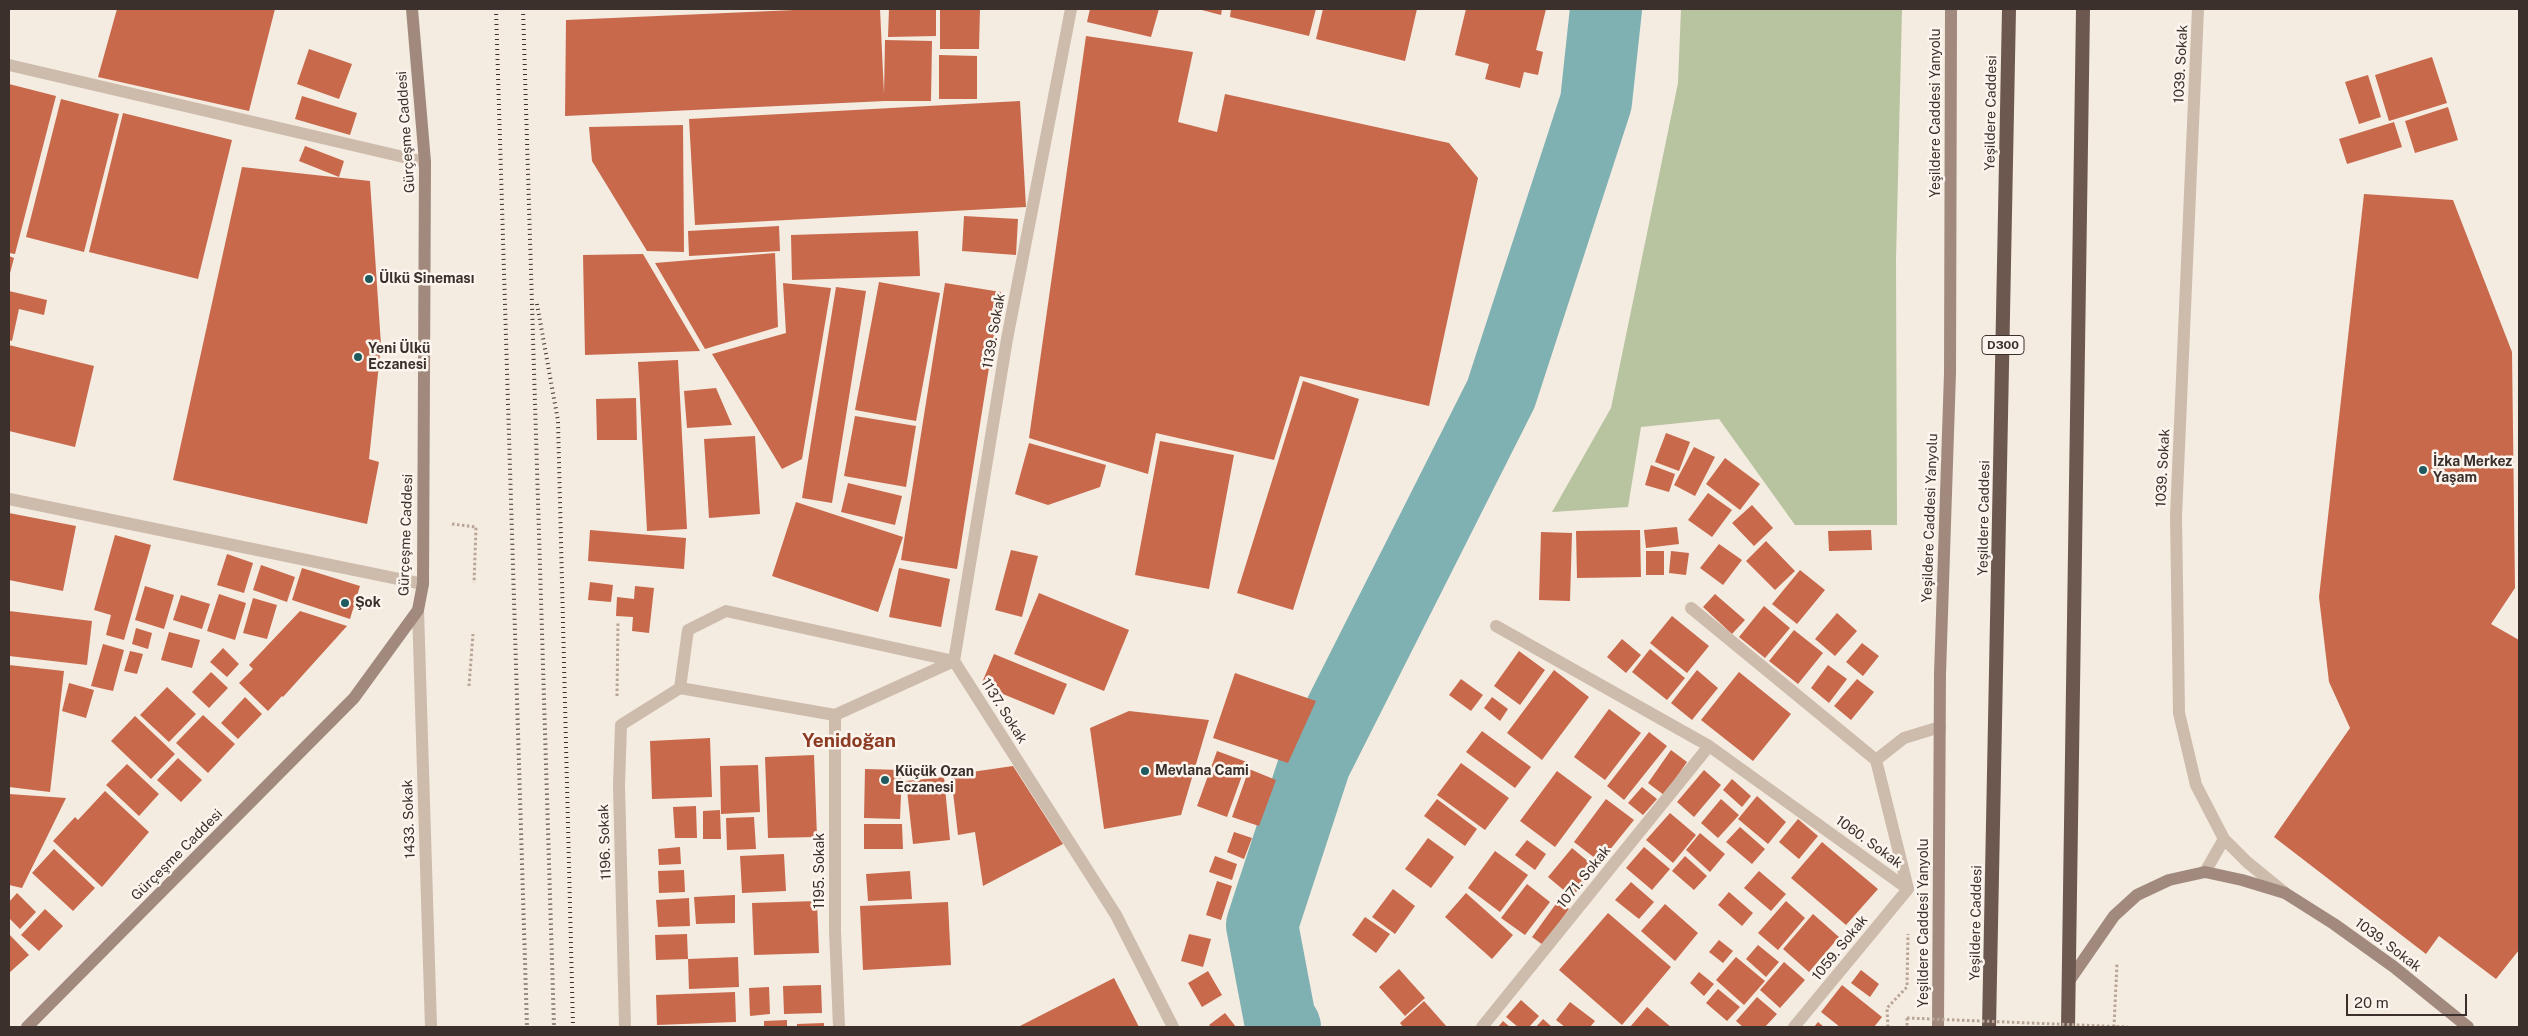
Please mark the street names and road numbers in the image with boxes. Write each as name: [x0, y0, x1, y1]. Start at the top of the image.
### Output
street label: 1039. Sokak: [2171, 24, 2191, 104]
street label: Yeşildere Caddesi Yanyolu: [1928, 28, 1944, 198]
street label: Yeşildere Caddesi: [1982, 55, 2000, 171]
street label: Gürçeşme Caddesi: [393, 70, 419, 194]
street label: 1139. Sokak: [979, 292, 1009, 370]
road number: D300: [1982, 336, 2024, 354]
street label: 1039. Sokak: [2153, 428, 2173, 508]
street label: Yeşildere Caddesi Yanyolu: [1919, 433, 1941, 603]
street label: Yeşildere Caddesi: [1975, 460, 1993, 576]
street label: Gürçeşme Caddesi: [395, 474, 417, 596]
street label: 1137. Sokak: [977, 675, 1031, 747]
street label: 1433. Sokak: [399, 779, 419, 859]
street label: 1196. Sokak: [595, 804, 615, 880]
street label: Gürçeşme Caddesi: [128, 806, 226, 904]
street label: 1060. Sokak: [1832, 812, 1906, 872]
street label: 1195. Sokak: [812, 833, 828, 909]
street label: Yeşildere Caddesi Yanyolu: [1916, 838, 1932, 1008]
street label: 1071. Sokak: [1554, 842, 1614, 912]
street label: Yeşildere Caddesi: [1967, 865, 1985, 981]
street label: 1059. Sokak: [1809, 912, 1871, 984]
street label: 1039. Sokak: [2351, 915, 2425, 975]

